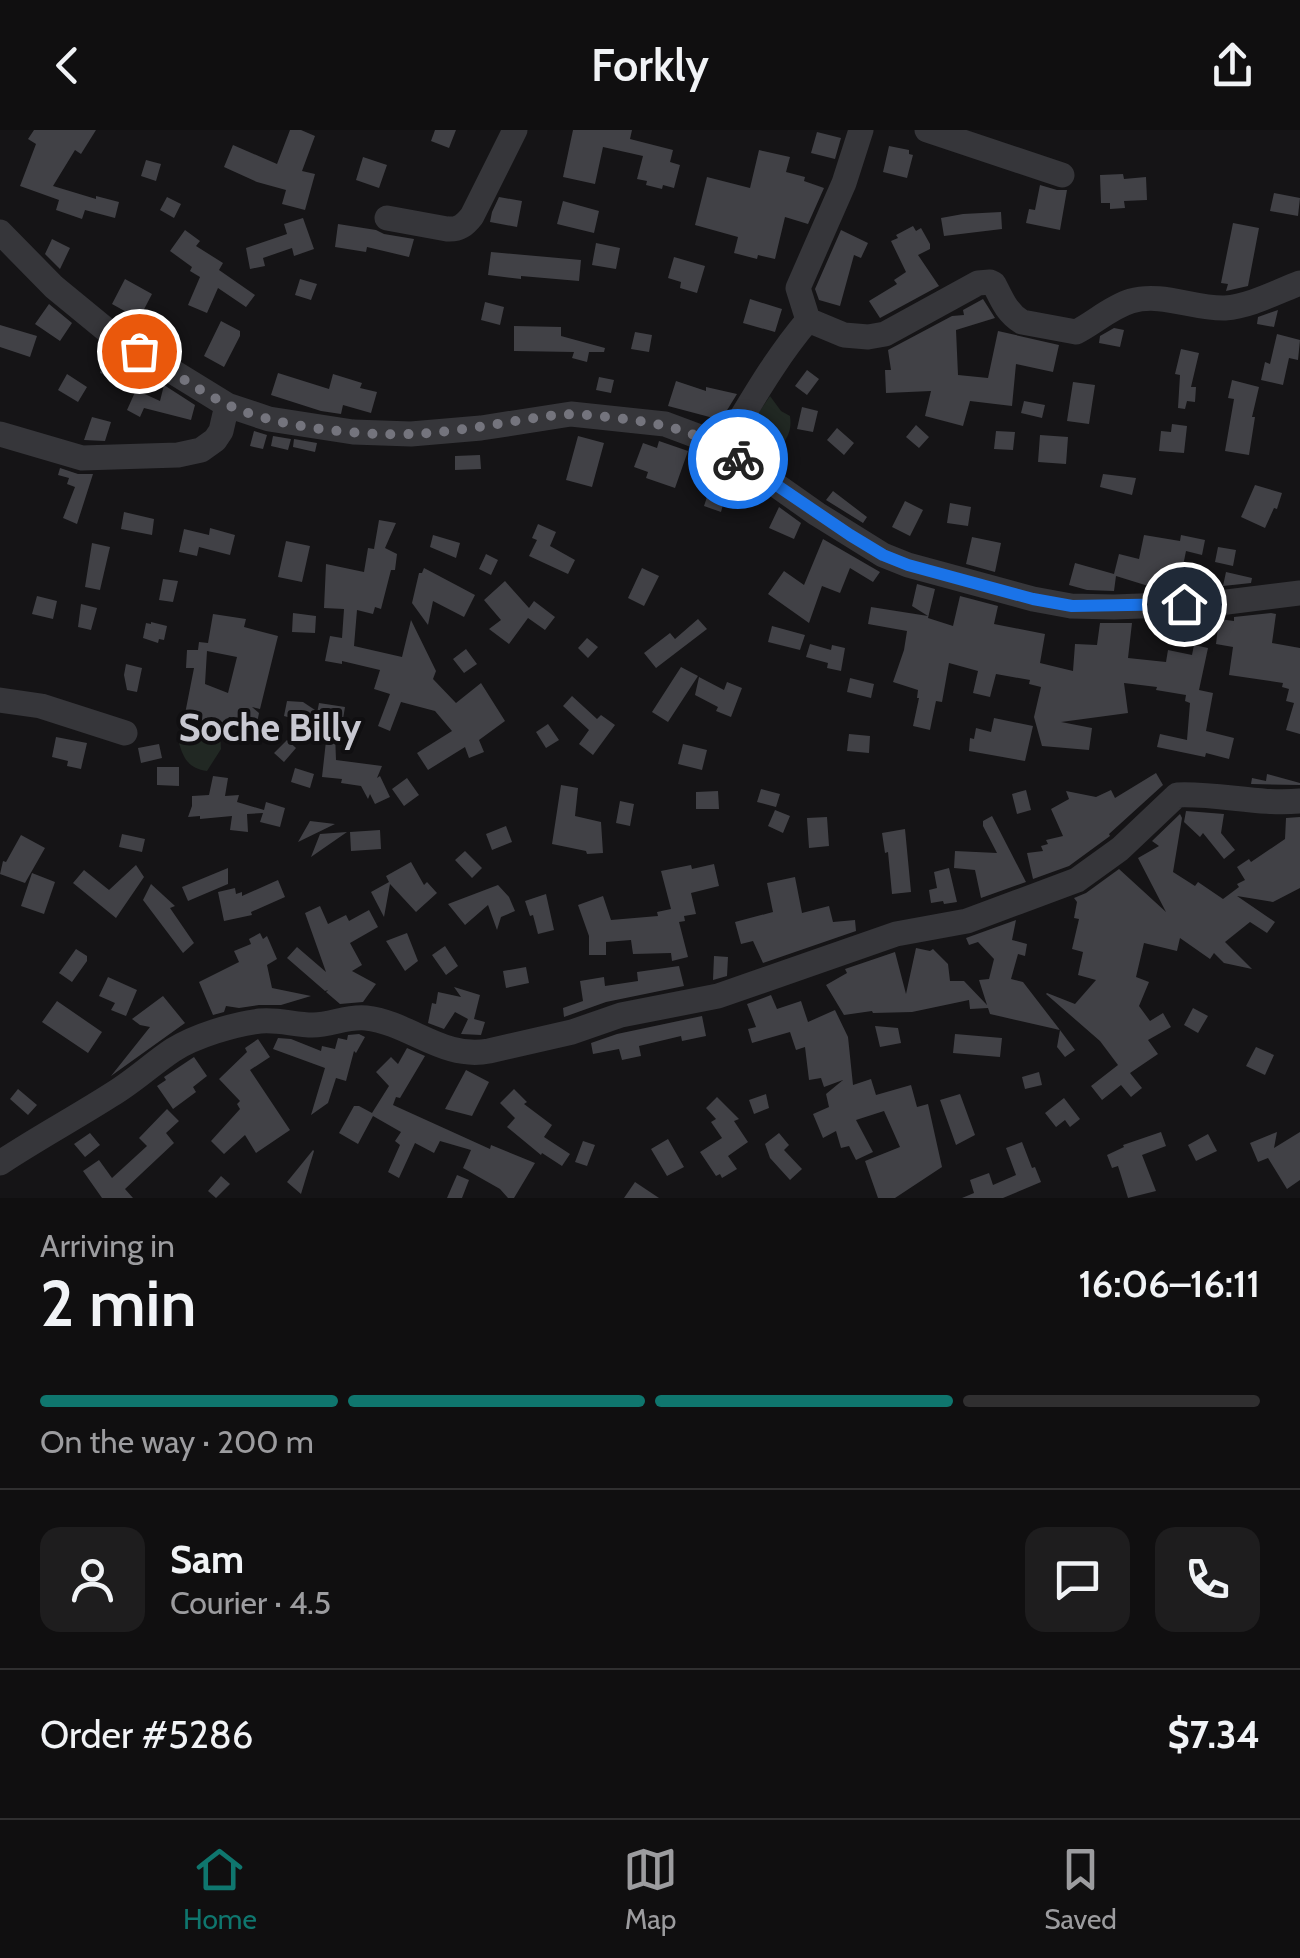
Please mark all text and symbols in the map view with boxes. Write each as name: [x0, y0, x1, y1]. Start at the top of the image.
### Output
icon: back: [40, 38, 95, 93]
text: Forkly: [591, 38, 709, 92]
icon: share: [1205, 38, 1260, 93]
pin: [97, 309, 182, 394]
icon: bag: [112, 324, 167, 379]
courier: [688, 409, 788, 509]
icon: bike: [711, 432, 766, 487]
pin: [1142, 562, 1227, 647]
icon: home: [1157, 577, 1212, 632]
district label: Soche Billy: [179, 704, 362, 751]
text: Arriving in: [40, 1226, 175, 1265]
text: 16:06–16:11: [1078, 1260, 1260, 1307]
text: 2 min: [40, 1263, 197, 1342]
text: On the way · 200 m: [40, 1422, 314, 1461]
button: person: [40, 1527, 145, 1632]
button: chat: [1025, 1527, 1130, 1632]
button: phone: [1155, 1527, 1260, 1632]
text: Sam: [170, 1536, 244, 1583]
text: Courier · 4.5: [170, 1583, 331, 1622]
text: Order #5286: [40, 1711, 253, 1758]
text: $7.34: [1167, 1711, 1260, 1758]
tab: Home: [183, 1842, 257, 1936]
tab: Map: [623, 1842, 678, 1936]
tab: Saved: [1044, 1842, 1117, 1936]

